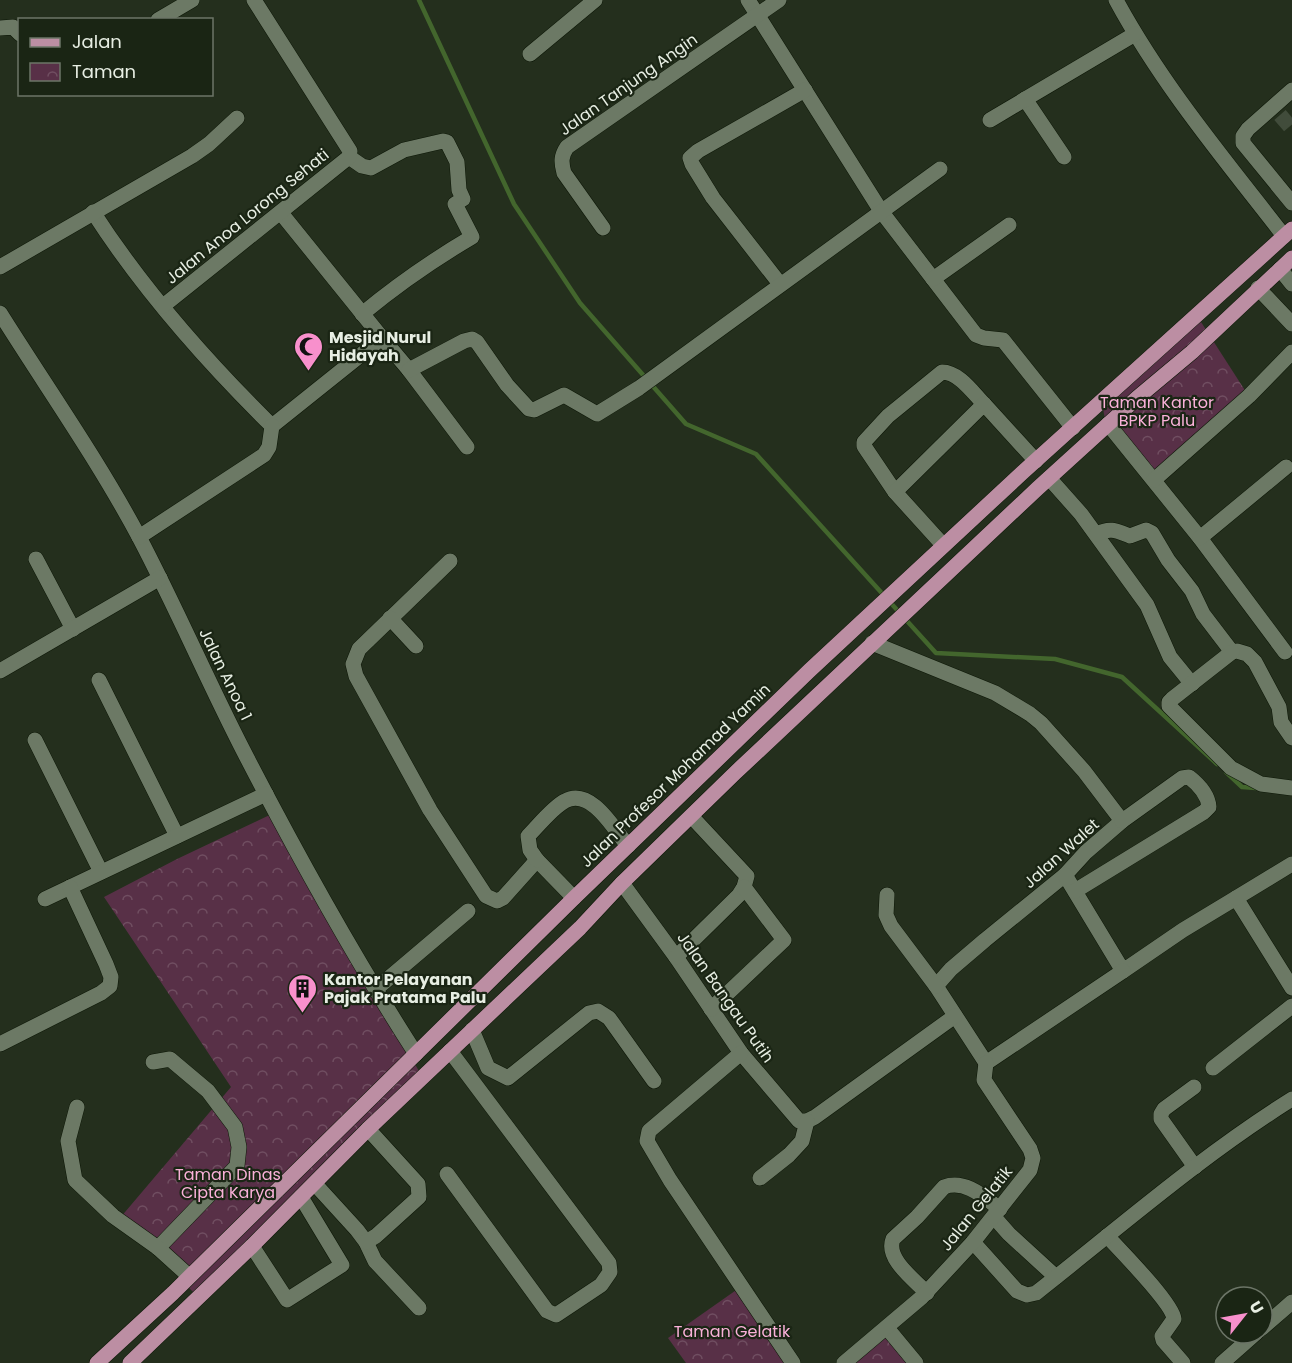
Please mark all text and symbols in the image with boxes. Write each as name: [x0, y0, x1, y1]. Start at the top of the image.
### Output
legend: [18, 18, 213, 96]
street label: Jalan Tanjung Angin: [555, 28, 702, 141]
text: Jalan: [72, 29, 122, 54]
text: Taman: [72, 59, 136, 84]
street label: Jalan Anoa Lorong Sehati: [161, 143, 334, 289]
place label: Mesjid Nurul Hidayah: [329, 326, 431, 367]
mosque icon: Mesjid Nurul Hidayah: [292, 330, 324, 372]
park label: Taman Kantor BPKP Palu: [1100, 391, 1214, 432]
street label: Jalan Anoa 1: [193, 624, 258, 724]
street label: Jalan Profesor Mohamad Yamin: [575, 678, 776, 873]
street label: Jalan Walet: [1018, 813, 1104, 894]
street label: Jalan Bangau Putih: [672, 927, 779, 1067]
place label: Kantor Pelayanan Pajak Pratama Palu: [324, 968, 486, 1009]
building icon: Kantor Pelayanan Pajak Pratama Palu: [287, 972, 319, 1014]
street label: Jalan Gelatik: [935, 1160, 1018, 1256]
park label: Taman Dinas Cipta Karya: [175, 1163, 281, 1204]
north arrow: [1214, 1285, 1274, 1345]
text: U: [1244, 1297, 1269, 1318]
park label: Taman Gelatik: [674, 1320, 791, 1343]

